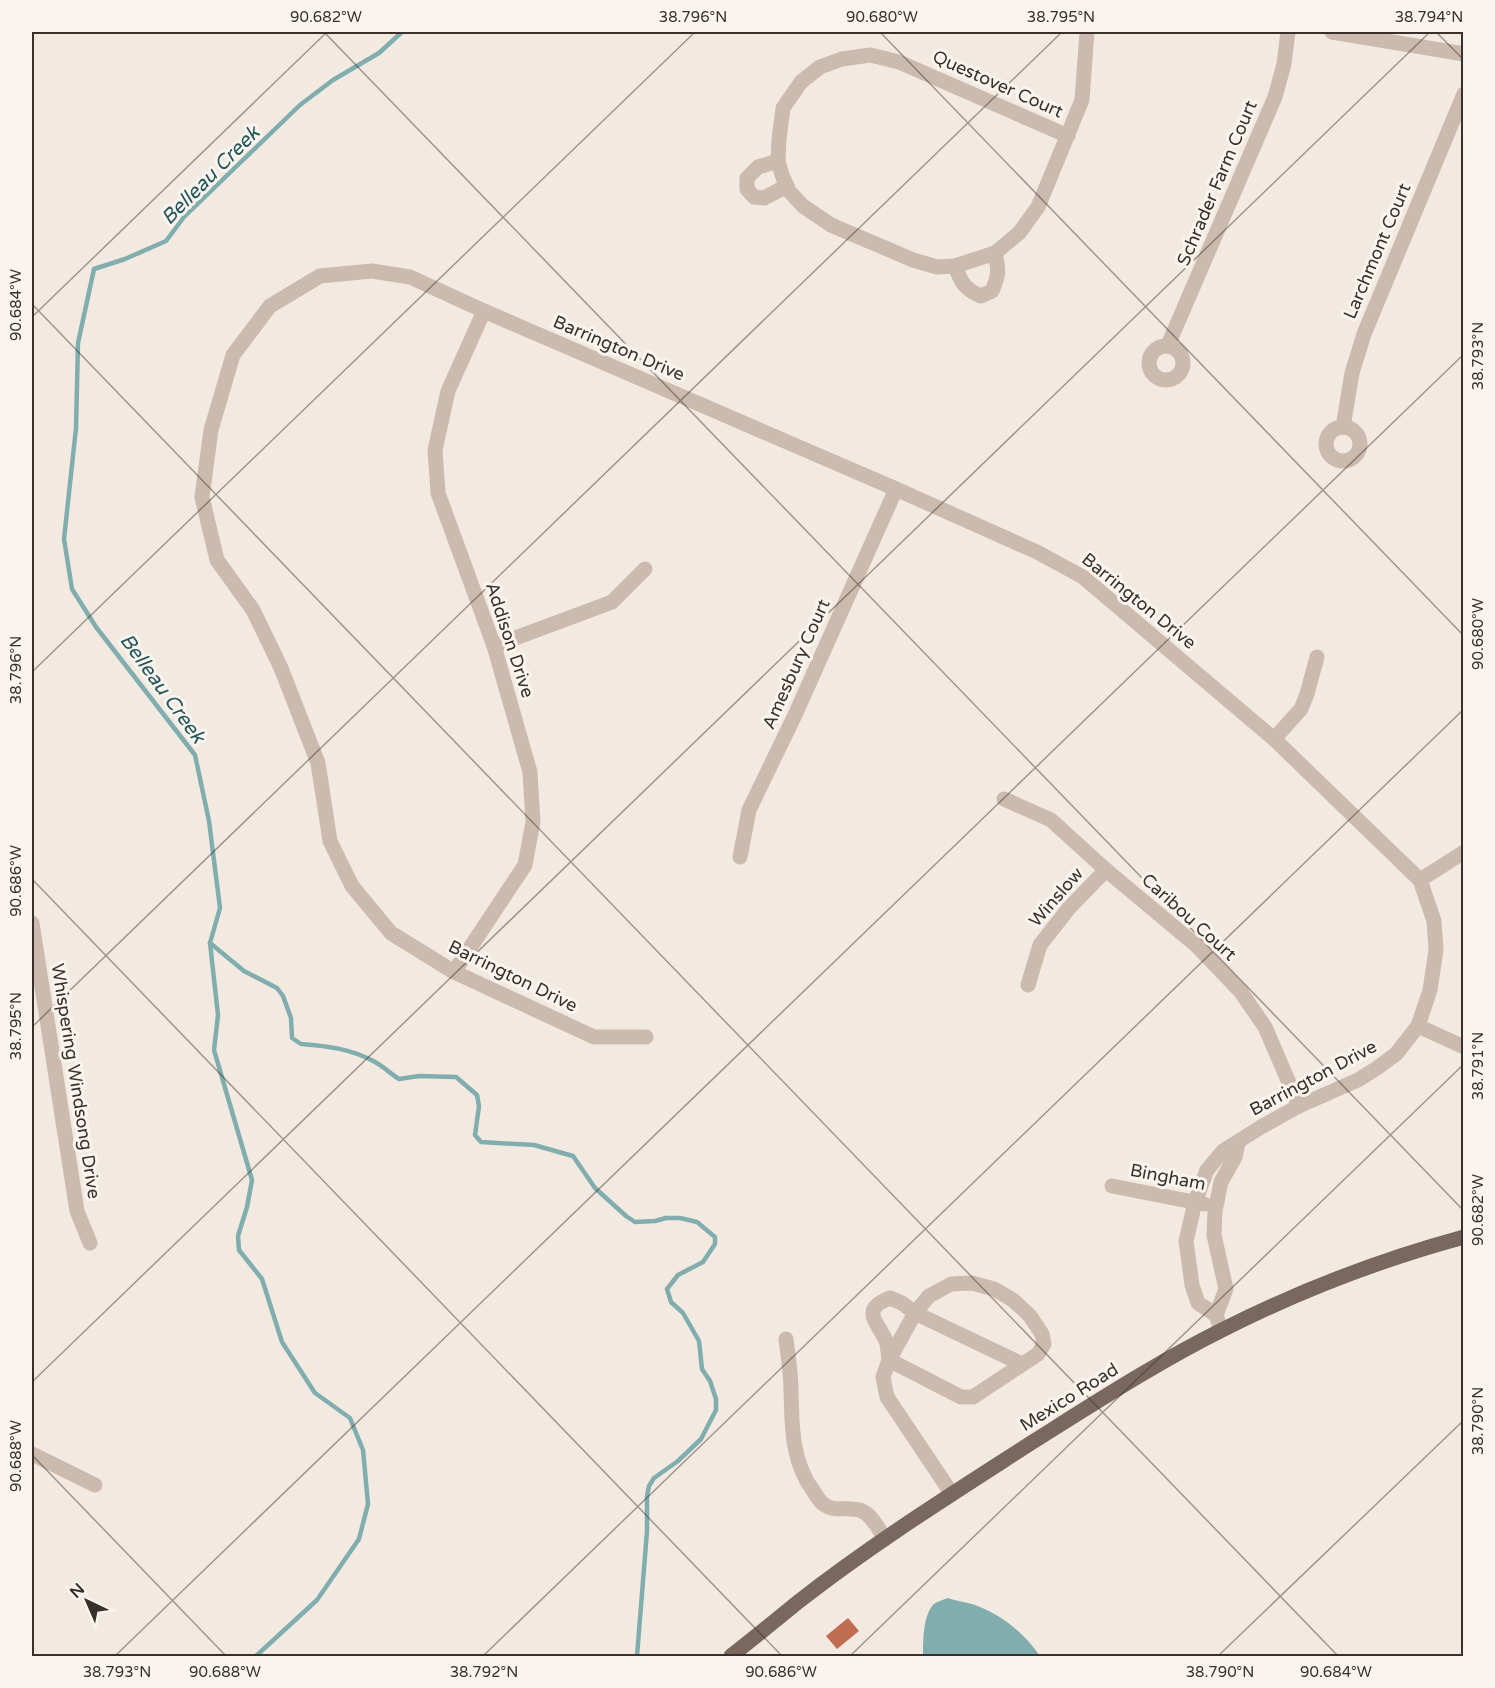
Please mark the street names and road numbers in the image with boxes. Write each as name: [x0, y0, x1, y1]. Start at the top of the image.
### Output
street label: Questover Court: [929, 45, 1067, 123]
street label: Schrader Farm Court: [1172, 97, 1262, 269]
street label: Larchmont Court: [1338, 180, 1416, 322]
street label: Barrington Drive: [550, 310, 688, 386]
street label: Barrington Drive: [1077, 548, 1201, 654]
street label: Addison Drive: [481, 580, 539, 700]
street label: Amesbury Court: [757, 595, 835, 732]
street label: Winslow: [1024, 863, 1088, 931]
street label: Caribou Court: [1137, 869, 1241, 965]
street label: Barrington Drive: [445, 935, 581, 1017]
street label: Whispering Windsong Drive: [47, 962, 105, 1200]
street label: Barrington Drive: [1246, 1035, 1380, 1121]
street label: Bingham: [1128, 1159, 1208, 1195]
street label: Mexico Road: [1016, 1358, 1122, 1436]

